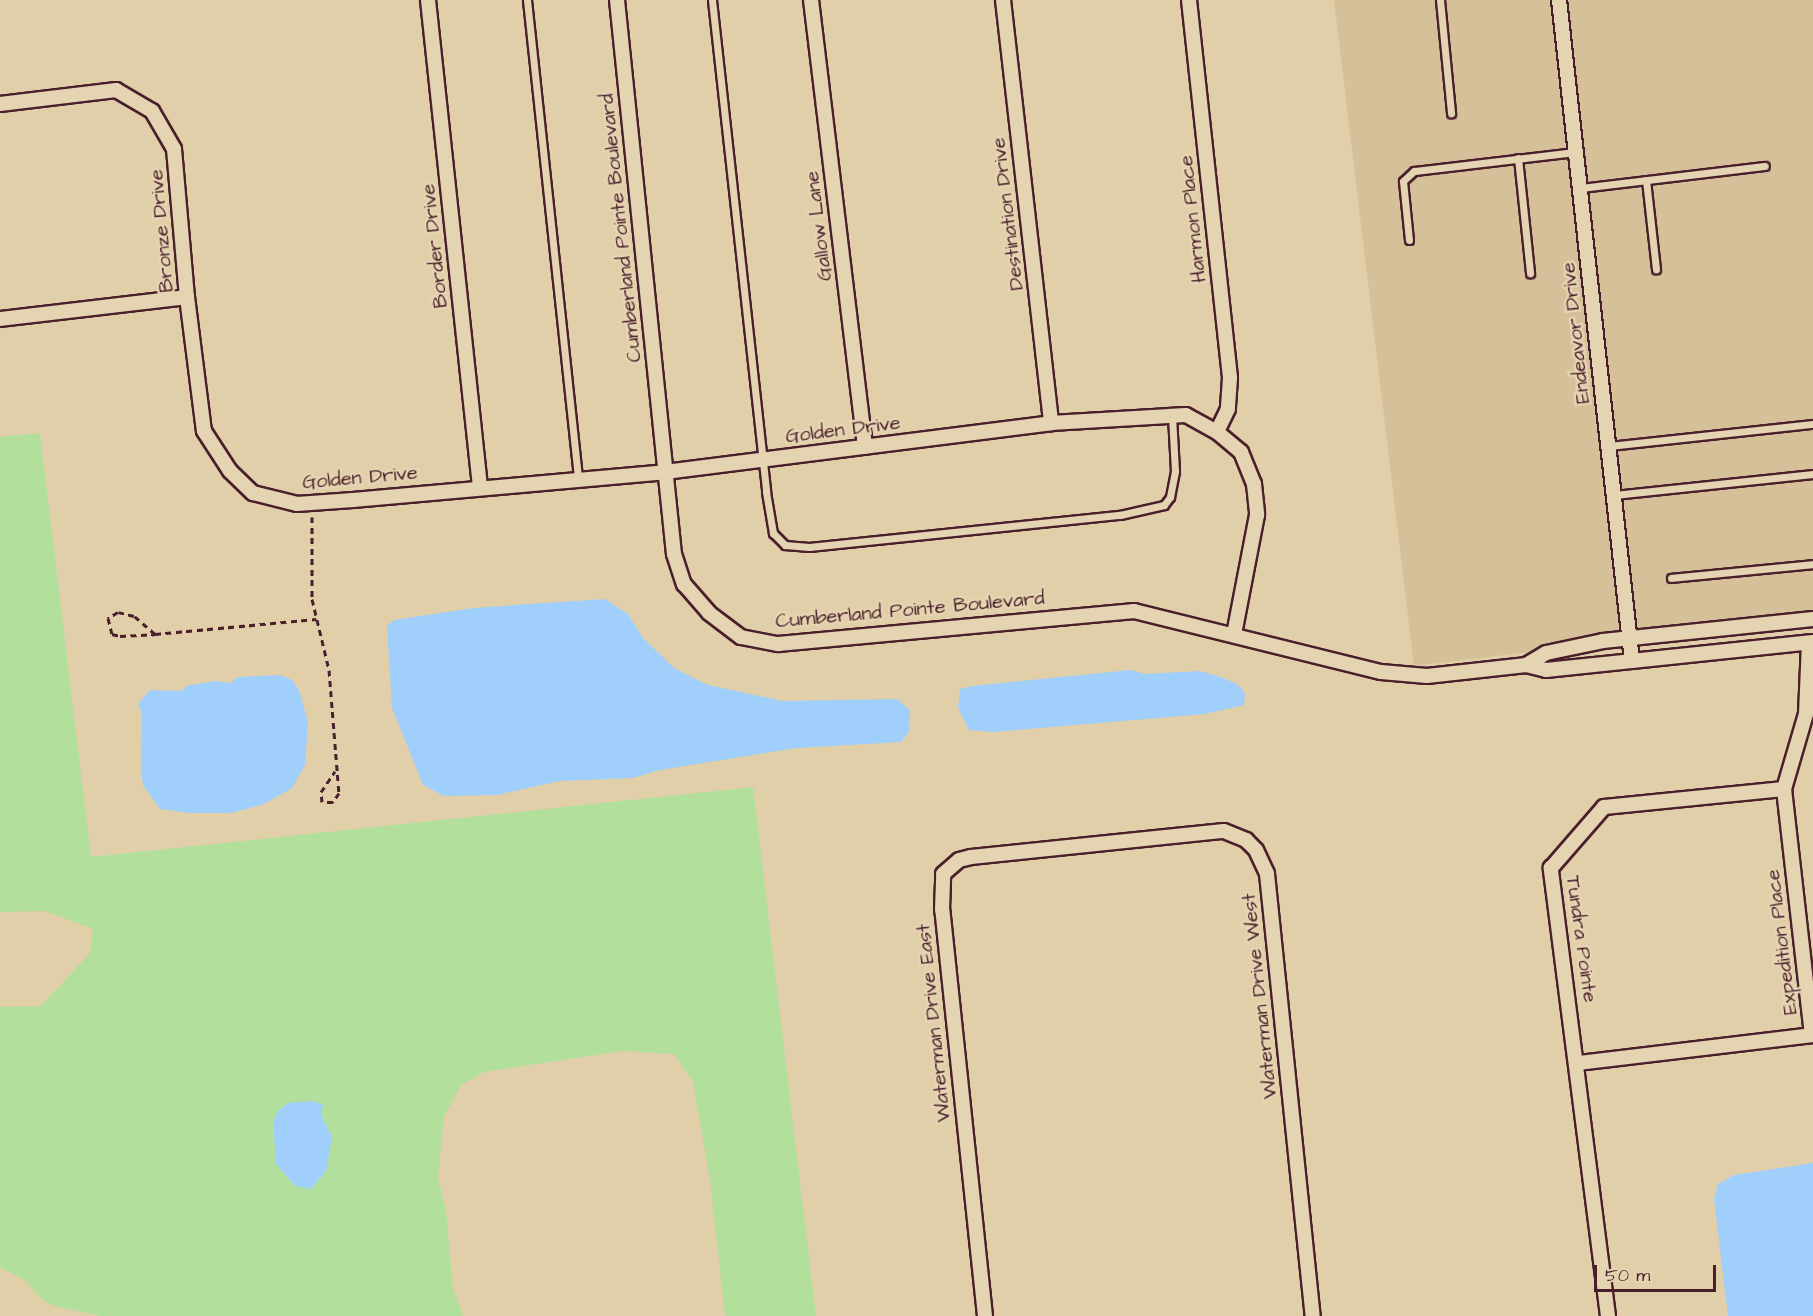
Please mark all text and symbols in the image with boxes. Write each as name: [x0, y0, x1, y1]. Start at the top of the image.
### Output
street label: Cumberland Pointe Boulevard: [595, 93, 647, 363]
street label: Destination Drive: [987, 136, 1029, 292]
street label: Harmon Place: [1174, 154, 1212, 284]
street label: Bronze Drive: [145, 168, 179, 294]
street label: Gallow Lane: [800, 170, 838, 282]
street label: Border Drive: [417, 183, 453, 309]
street label: Endeavor Drive: [1557, 261, 1595, 405]
street label: Golden Drive: [784, 411, 902, 449]
street label: Golden Drive: [301, 461, 419, 495]
street label: Cumberland Pointe Boulevard: [775, 586, 1045, 634]
street label: Expedition Place: [1761, 868, 1803, 1016]
street label: Tundra Pointe: [1560, 874, 1602, 1004]
street label: Waterman Drive West: [1237, 892, 1283, 1100]
street label: Waterman Drive East: [912, 923, 956, 1123]
scale bar: [1597, 1253, 1718, 1291]
text: 50 m: [1605, 1263, 1650, 1288]

